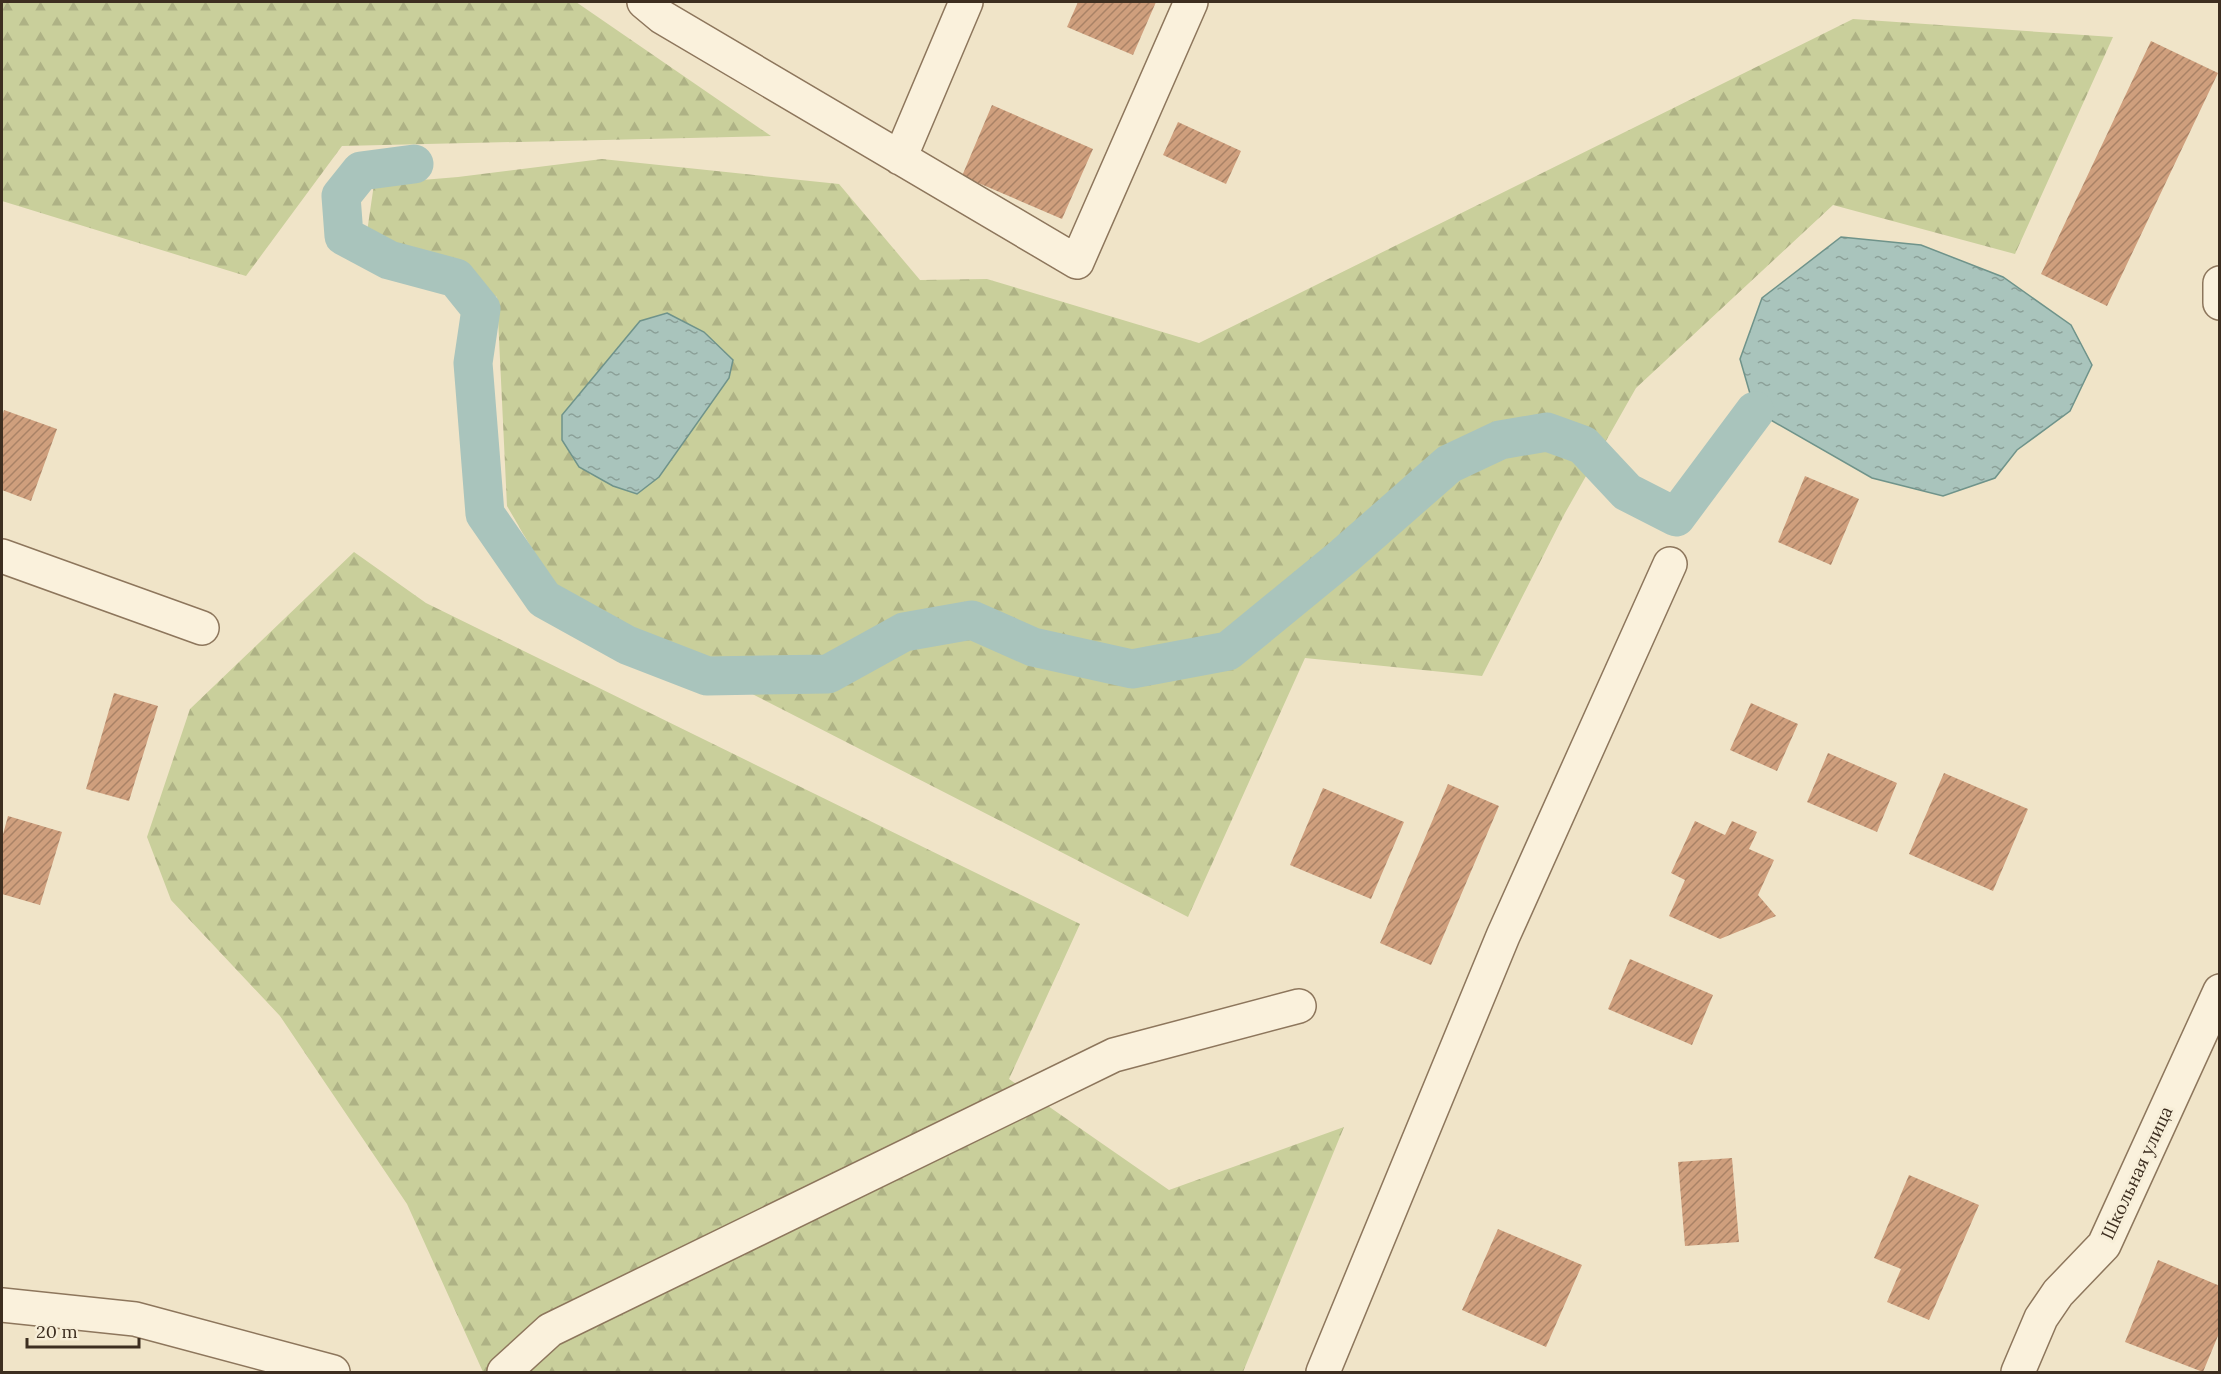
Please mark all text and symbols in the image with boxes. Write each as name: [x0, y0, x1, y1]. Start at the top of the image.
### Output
street label: Школьная улица: [2096, 1102, 2178, 1243]
scale bar: [27, 1311, 140, 1349]
text: 20 m: [36, 1320, 78, 1343]

